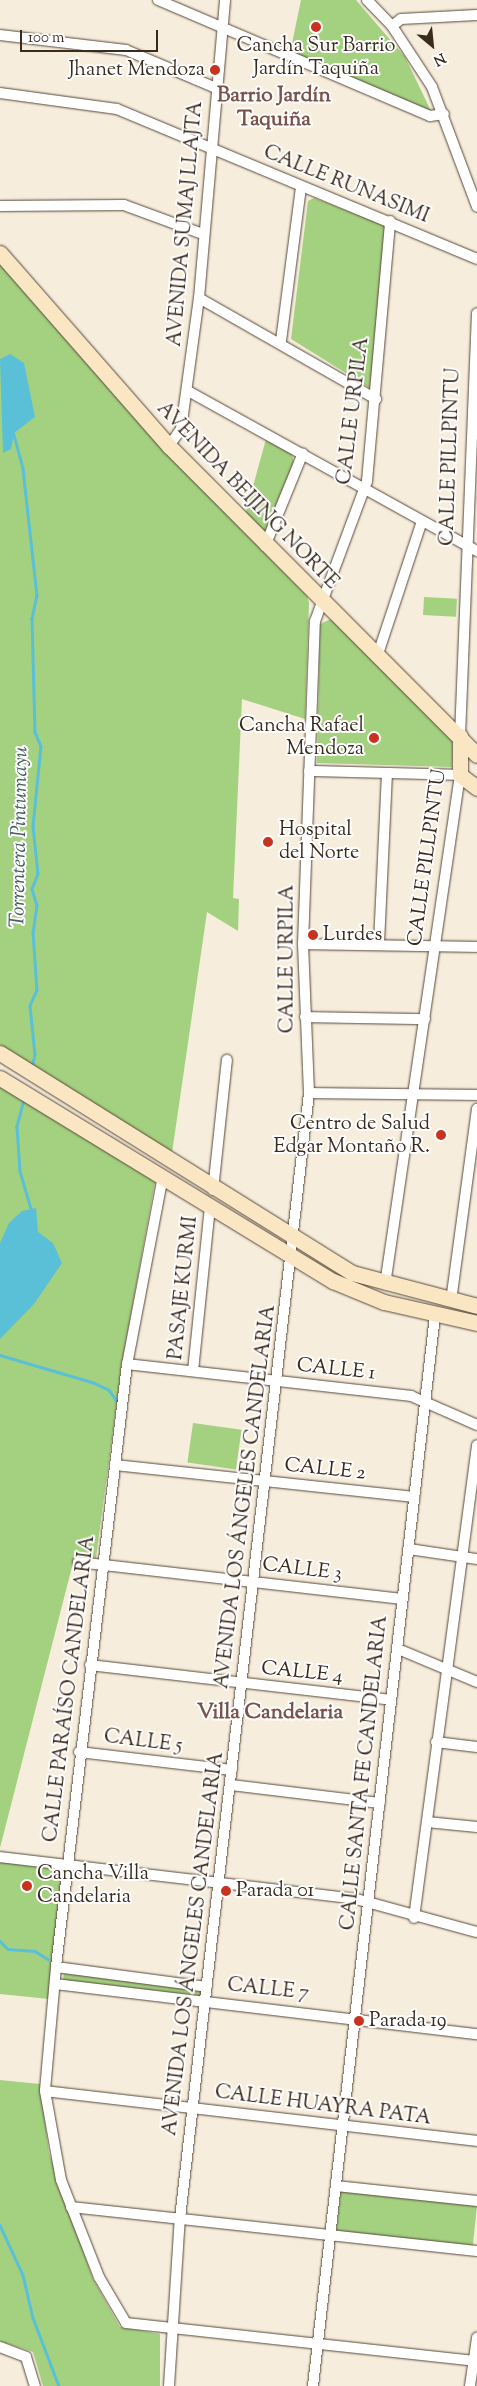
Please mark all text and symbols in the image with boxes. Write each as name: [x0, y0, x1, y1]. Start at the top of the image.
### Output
scale bar: [22, 20, 160, 52]
north arrow: [407, 20, 457, 70]
marker: Cancha Sur Barrio Jardín Taquiña: [310, 21, 322, 33]
text: 100 m: [28, 28, 64, 49]
place label: Cancha Sur Barrio Jardín Taquiña: [236, 35, 396, 82]
text: N: [429, 47, 449, 70]
place label: Jhanet Mendoza: [68, 58, 205, 82]
marker: Jhanet Mendoza: [209, 64, 221, 76]
district label: Barrio Jardín Taquiña: [217, 83, 331, 133]
street label: AVENIDA SUMAJ LLAJTA: [163, 100, 209, 348]
street label: CALLE RUNASIMI: [260, 141, 432, 229]
street label: CALLE URPILA: [333, 336, 375, 486]
street label: CALLE PILLPINTU: [436, 368, 466, 546]
street label: AVENIDA BEIJING NORTE: [151, 397, 343, 595]
place label: Cancha Rafael Mendoza: [239, 714, 364, 761]
marker: Cancha Rafael Mendoza: [368, 732, 380, 744]
water label: Torrentera Pintumayu: [6, 746, 34, 928]
street label: CALLE PILLPINTU: [404, 768, 452, 948]
place label: Hospital del Norte: [279, 818, 359, 865]
marker: Hospital del Norte: [261, 835, 275, 849]
street label: CALLE URPILA: [276, 885, 300, 1033]
place label: Lurdes: [323, 923, 382, 947]
marker: Lurdes: [307, 929, 319, 941]
place label: Centro de Salud Edgar Montaño R.: [273, 1112, 430, 1159]
marker: Centro de Salud Edgar Montaño R.: [434, 1128, 448, 1142]
street label: PASAJE KURMI: [165, 1215, 203, 1361]
street label: AVENIDA LOS ÁNGELES CANDELARIA: [211, 1304, 281, 1690]
street label: CALLE 1: [296, 1354, 376, 1386]
street label: CALLE 2: [283, 1454, 367, 1486]
street label: CALLE PARAÍSO CANDELARIA: [39, 1534, 101, 1844]
street label: CALLE 3: [261, 1553, 343, 1587]
street label: CALLE SANTA FE CANDELARIA: [337, 1614, 393, 1932]
street label: CALLE 4: [260, 1657, 344, 1689]
district label: Villa Candelaria: [197, 1700, 343, 1726]
street label: CALLE 5: [102, 1725, 184, 1759]
street label: AVENIDA LOS ÁNGELES CANDELARIA: [159, 1751, 229, 2137]
place label: Cancha Villa Candelaria: [37, 1862, 149, 1909]
place label: Parada 01: [236, 1879, 314, 1903]
marker: Cancha Villa Candelaria: [21, 1880, 33, 1892]
marker: Parada 01: [220, 1885, 232, 1897]
street label: CALLE 7: [226, 1974, 310, 2006]
place label: Parada 19: [369, 2009, 446, 2033]
marker: Parada 19: [353, 2015, 365, 2027]
street label: CALLE HUAYRA PATA: [213, 2081, 433, 2131]

